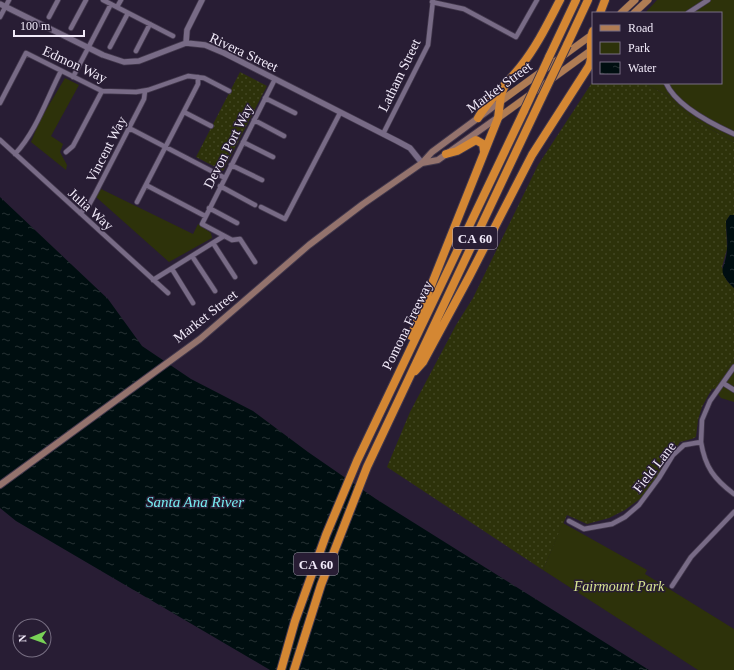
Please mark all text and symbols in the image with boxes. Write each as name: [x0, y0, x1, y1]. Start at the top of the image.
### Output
scale bar: [14, 12, 84, 38]
legend: [592, 12, 722, 84]
text: 100 m: [20, 19, 51, 33]
text: Road: [628, 21, 653, 35]
street label: Rivera Street: [207, 30, 280, 75]
street label: Latham Street: [375, 36, 424, 114]
text: Park: [628, 41, 650, 55]
street label: Edmon Way: [40, 43, 109, 86]
street label: Market Street: [464, 59, 535, 116]
text: Water: [628, 61, 656, 75]
street label: Devon Port Way: [201, 102, 256, 191]
street label: Vincent Way: [83, 114, 129, 185]
street label: Julia Way: [65, 185, 116, 233]
road number: CA 60: [453, 227, 497, 249]
street label: Pomona Freeway: [379, 278, 436, 372]
street label: Market Street: [171, 287, 240, 346]
street label: Field Lane: [630, 439, 679, 496]
water label: Santa Ana River: [146, 494, 244, 510]
road number: CA 60: [294, 553, 338, 575]
park label: Fairmount Park: [573, 579, 665, 594]
north arrow: [12, 618, 52, 658]
text: N: [16, 634, 28, 643]

